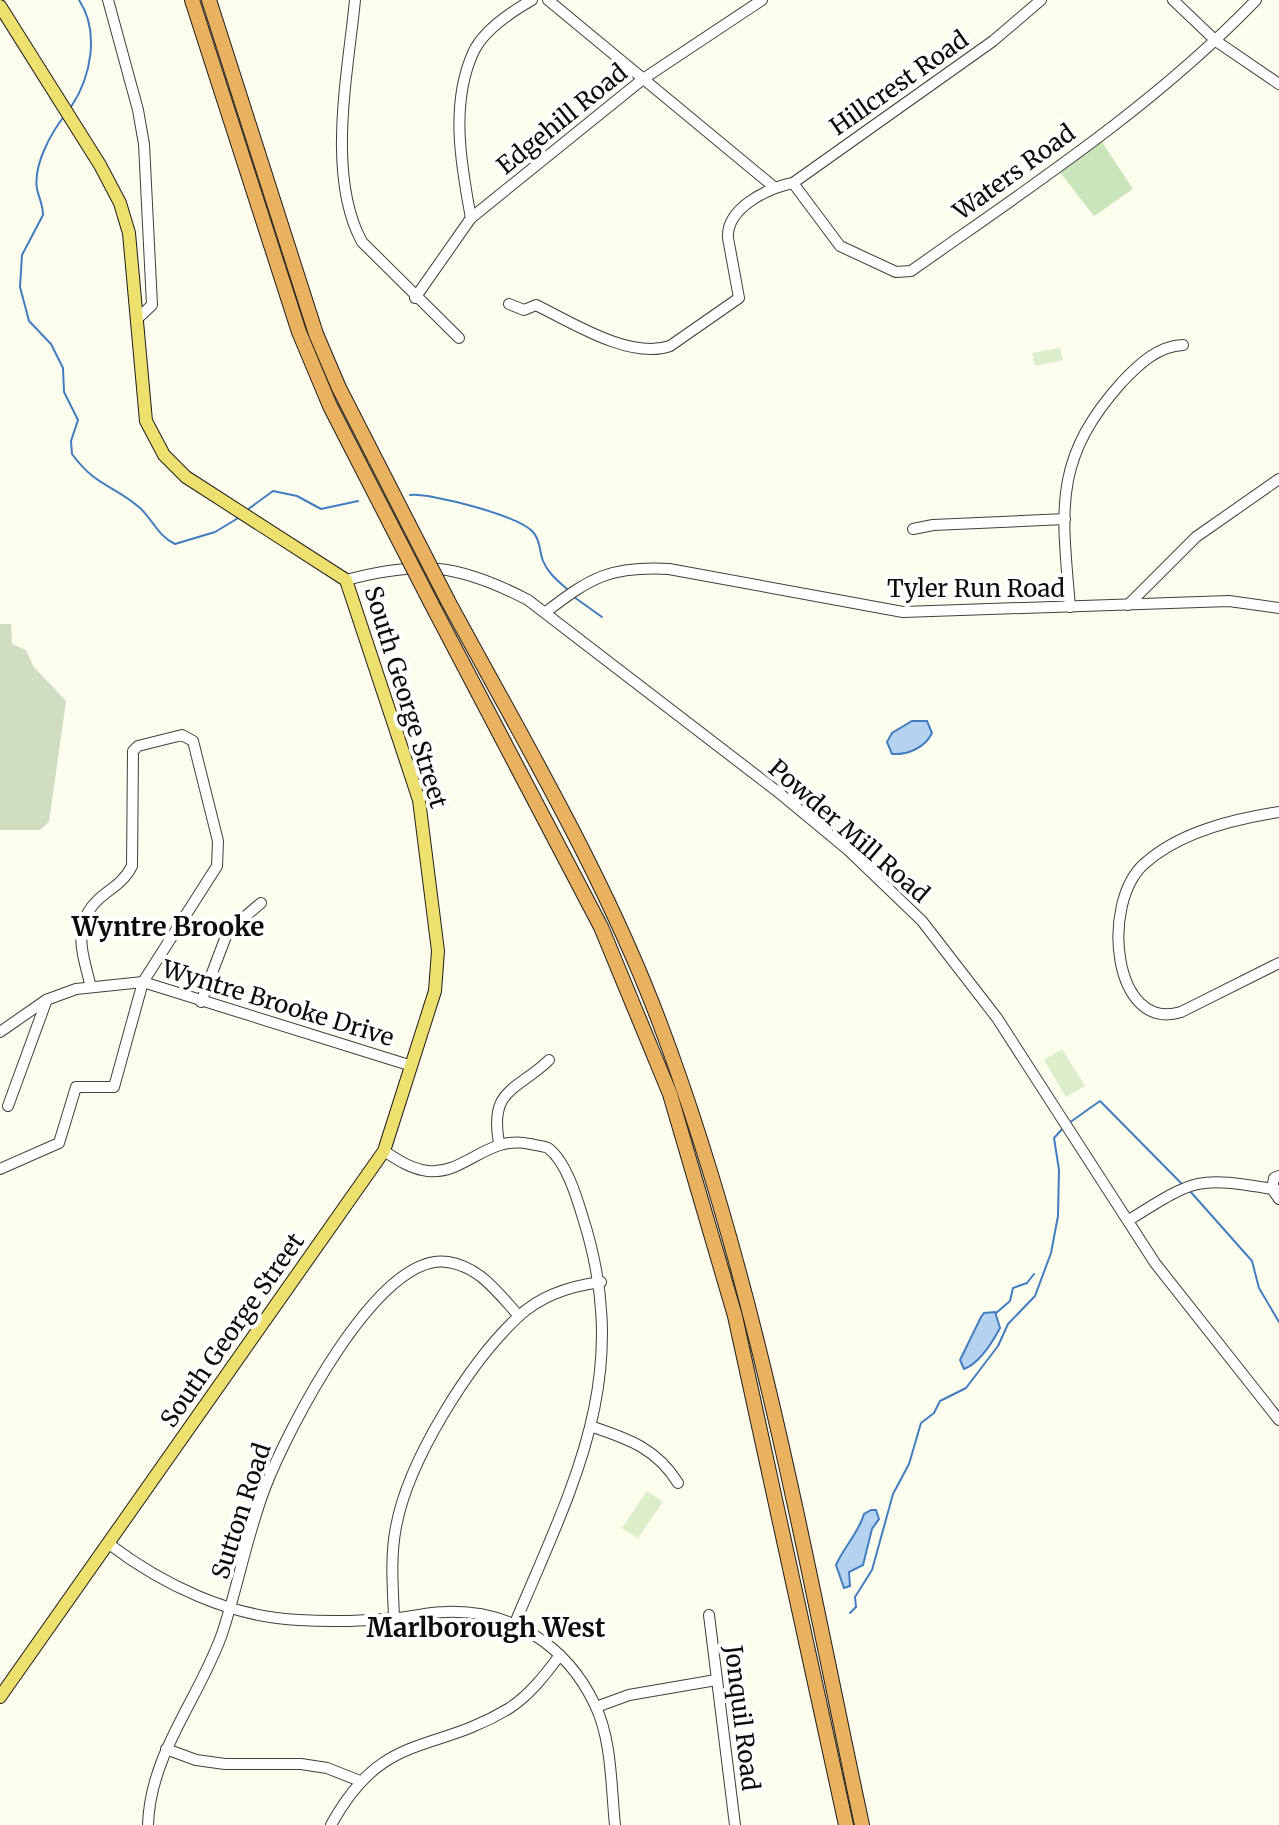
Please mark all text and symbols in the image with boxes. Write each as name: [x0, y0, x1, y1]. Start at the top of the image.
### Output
street label: Hillcrest Road: [824, 24, 974, 142]
street label: Edgehill Road: [490, 57, 634, 181]
street label: Waters Road: [946, 117, 1081, 227]
street label: Tyler Run Road: [887, 573, 1065, 604]
street label: South George Street: [358, 582, 455, 812]
street label: Powder Mill Road: [762, 753, 936, 909]
district label: Wyntre Brooke: [71, 910, 264, 943]
street label: Wyntre Brooke Drive: [157, 953, 398, 1053]
street label: South George Street: [153, 1226, 311, 1433]
street label: Sutton Road: [204, 1439, 278, 1583]
district label: Marlborough West: [367, 1611, 606, 1644]
street label: Jonquil Road: [718, 1642, 766, 1793]

